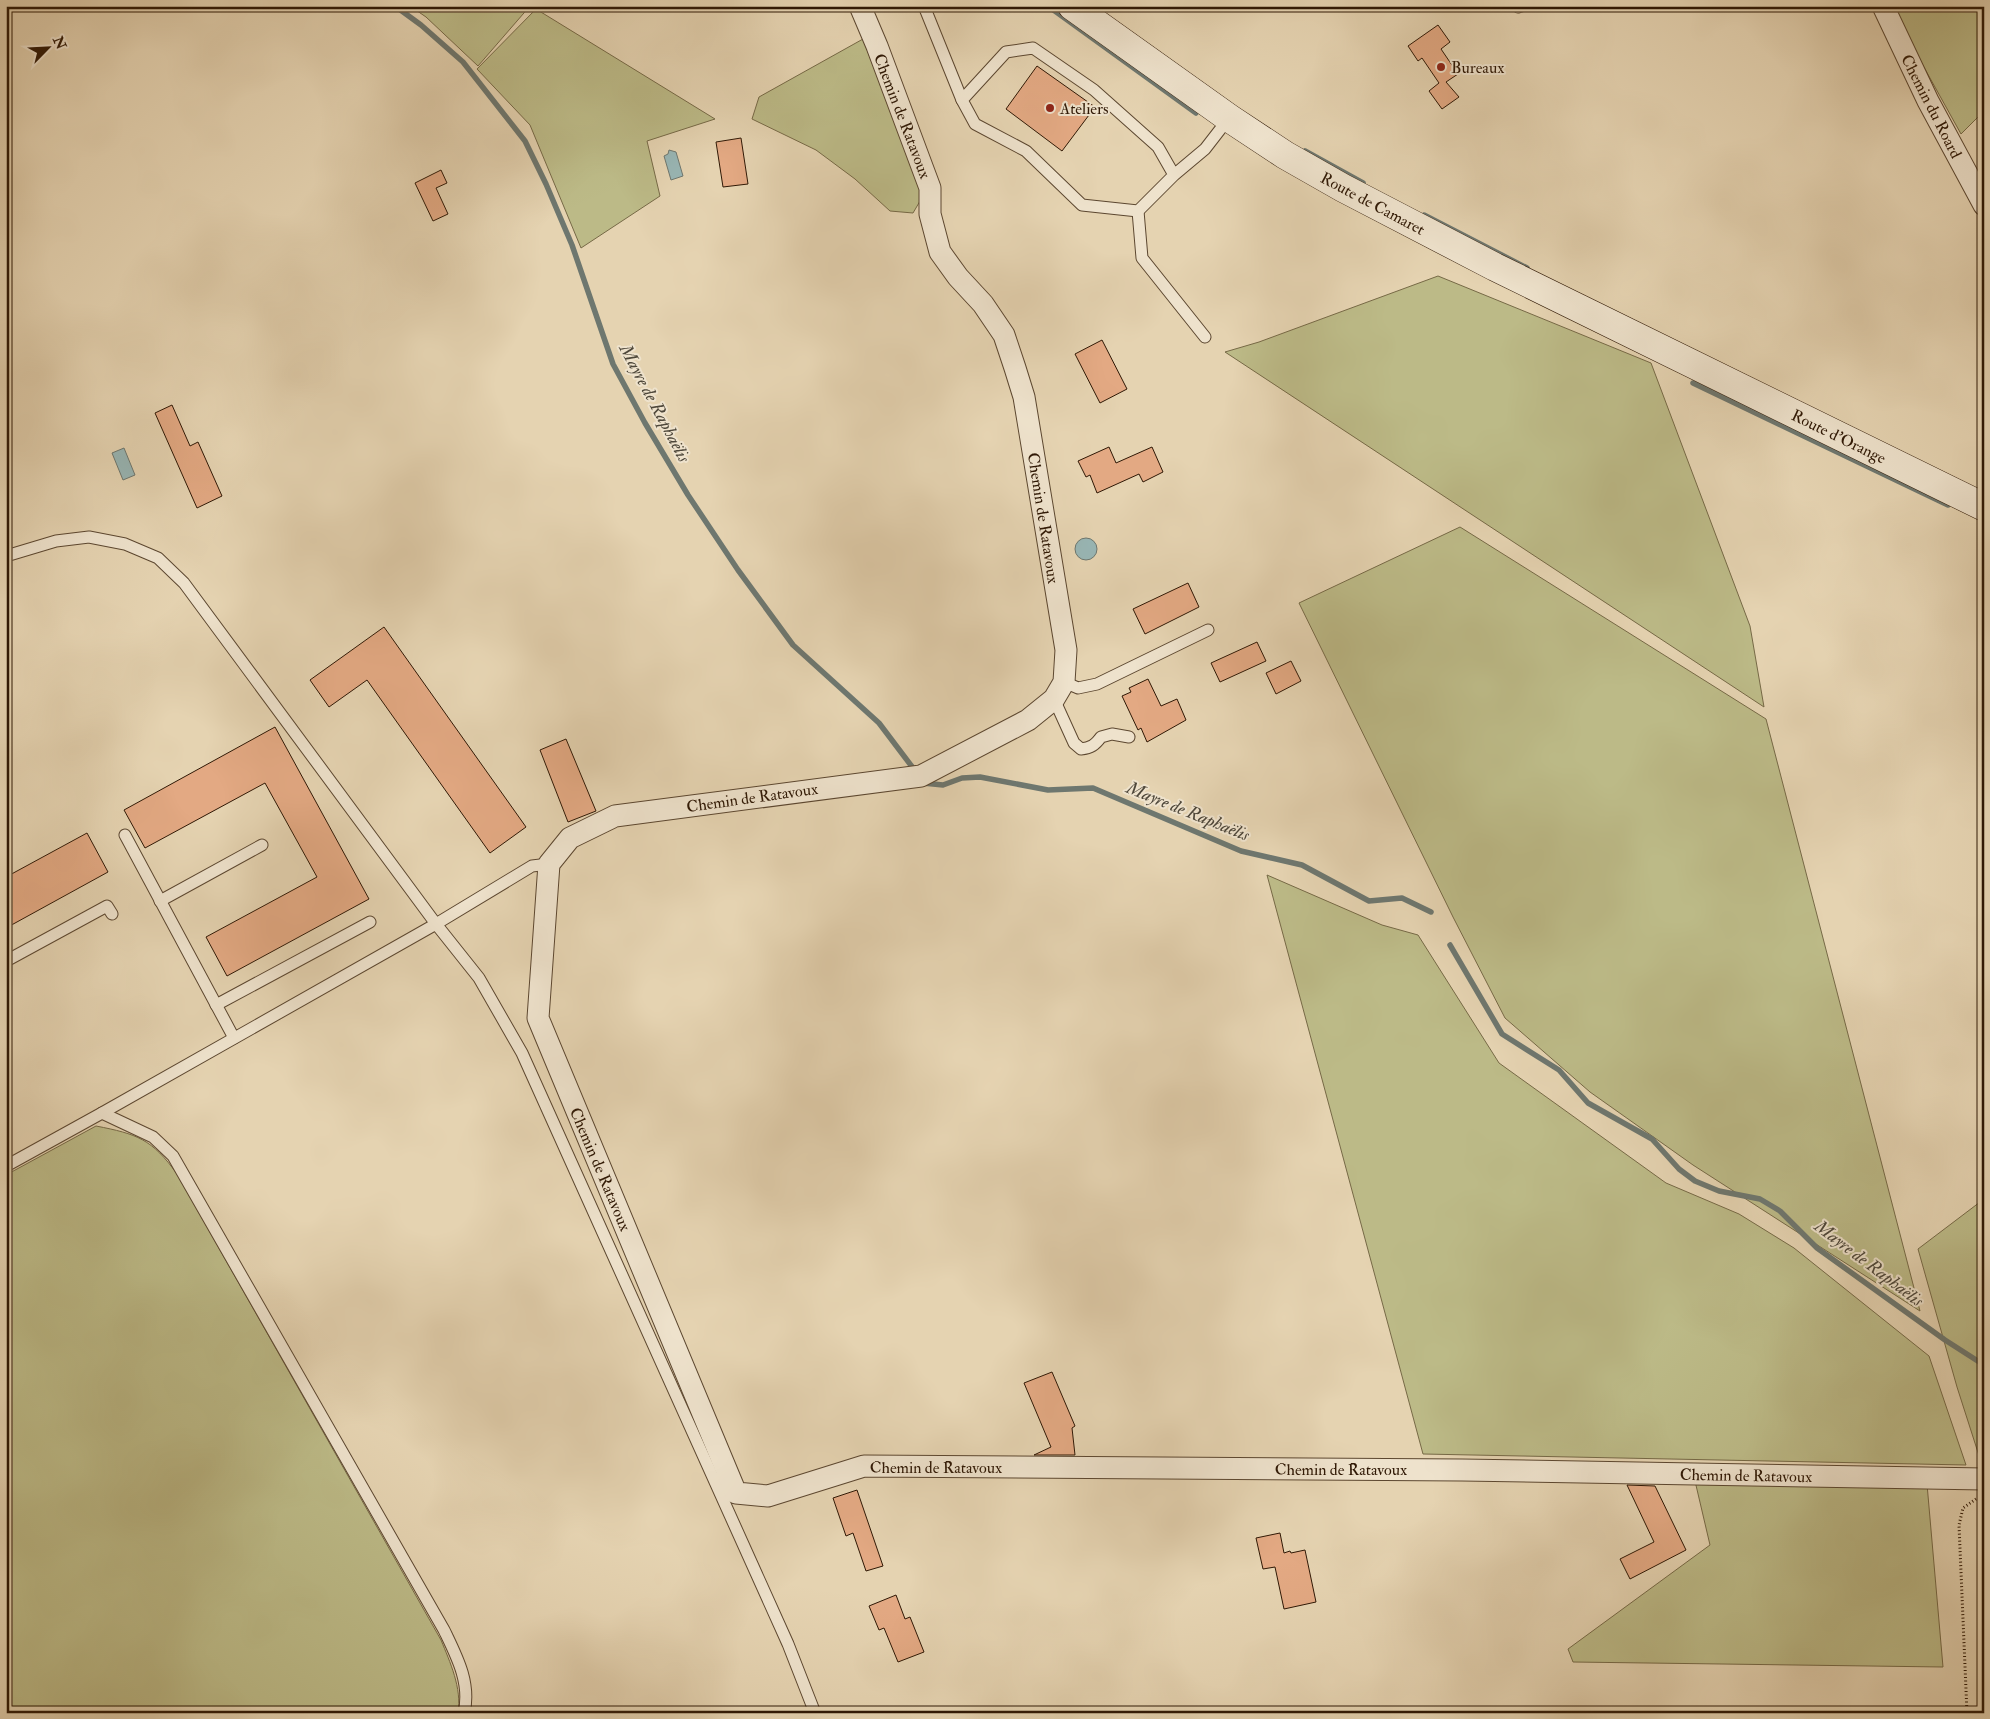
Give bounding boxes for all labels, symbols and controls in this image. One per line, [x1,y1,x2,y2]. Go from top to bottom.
north arrow [22,22,72,72]
text: N [49,33,70,53]
street label: Chemin de Ratavoux [869,51,935,182]
street label: Chemin du Roard [1896,51,1966,162]
place label: Bureaux [1451,58,1504,78]
marker: Bureaux [1435,61,1447,73]
place label: Ateliers [1059,99,1108,119]
marker: Ateliers [1044,102,1056,114]
street label: Route de Camaret [1317,168,1428,240]
water label: Mayre de Raphaëlis [613,339,696,467]
street label: Route d'Orange [1788,405,1889,469]
street label: Chemin de Ratavoux [1023,451,1063,585]
water label: Mayre de Raphaëlis [1122,776,1254,847]
street label: Chemin de Ratavoux [685,779,819,817]
street label: Chemin de Ratavoux [565,1105,635,1234]
water label: Mayre de Raphaëlis [1809,1214,1929,1313]
street label: Chemin de Ratavoux [870,1458,1002,1478]
street label: Chemin de Ratavoux [1275,1460,1407,1480]
street label: Chemin de Ratavoux [1680,1465,1812,1487]

